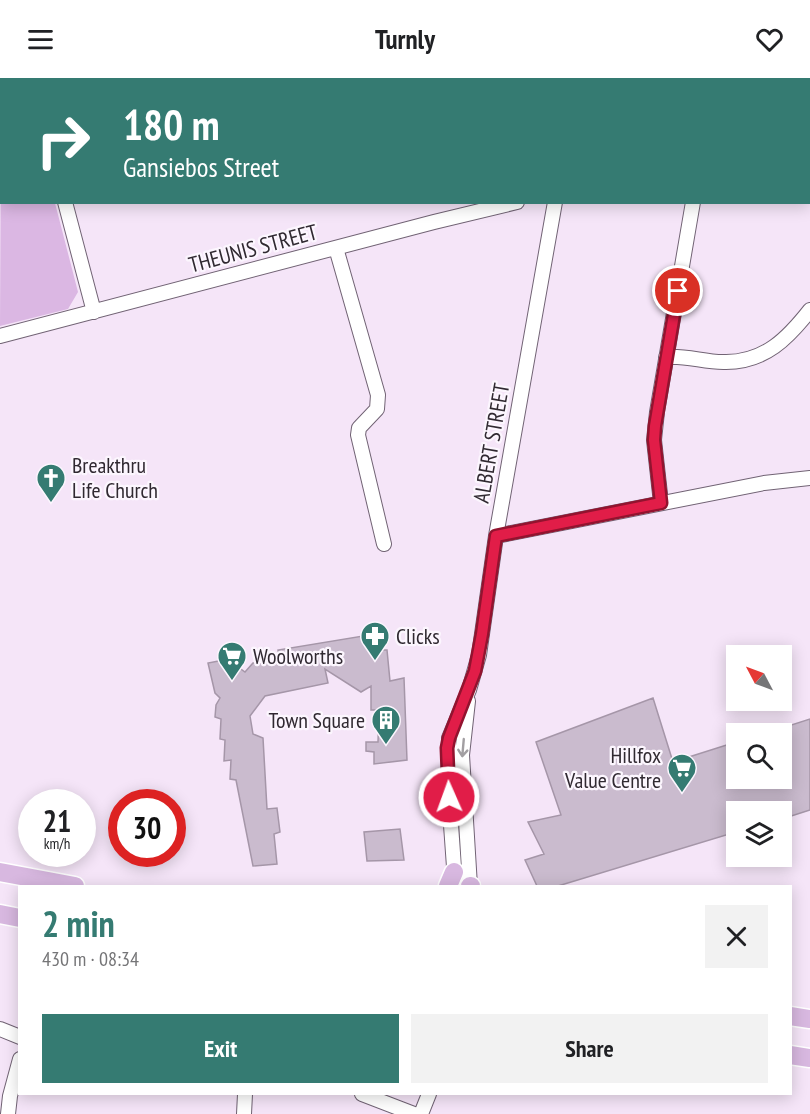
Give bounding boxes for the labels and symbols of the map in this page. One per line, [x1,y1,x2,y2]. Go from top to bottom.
street label: THEUNIS STREET [186,217,321,279]
pin [652,265,703,316]
street label: ALBERT STREET [467,381,515,505]
place label: Breakthru Life Church [72,451,158,504]
church icon: Breakthru Life Church [35,462,67,504]
pharmacy icon: Clicks [359,620,391,662]
place label: Clicks [396,622,440,650]
supermarket icon: Woolworths [216,640,248,682]
place label: Woolworths [253,642,343,670]
north arrow [726,645,792,711]
building icon: Town Square [370,704,402,746]
place label: Town Square [268,706,365,734]
one-way arrow [457,738,468,758]
place label: Hillfox Value Centre [564,741,661,794]
supermarket icon: Hillfox Value Centre [666,752,698,794]
position arrow [417,765,481,829]
speed limit sign: 30 [108,789,186,867]

